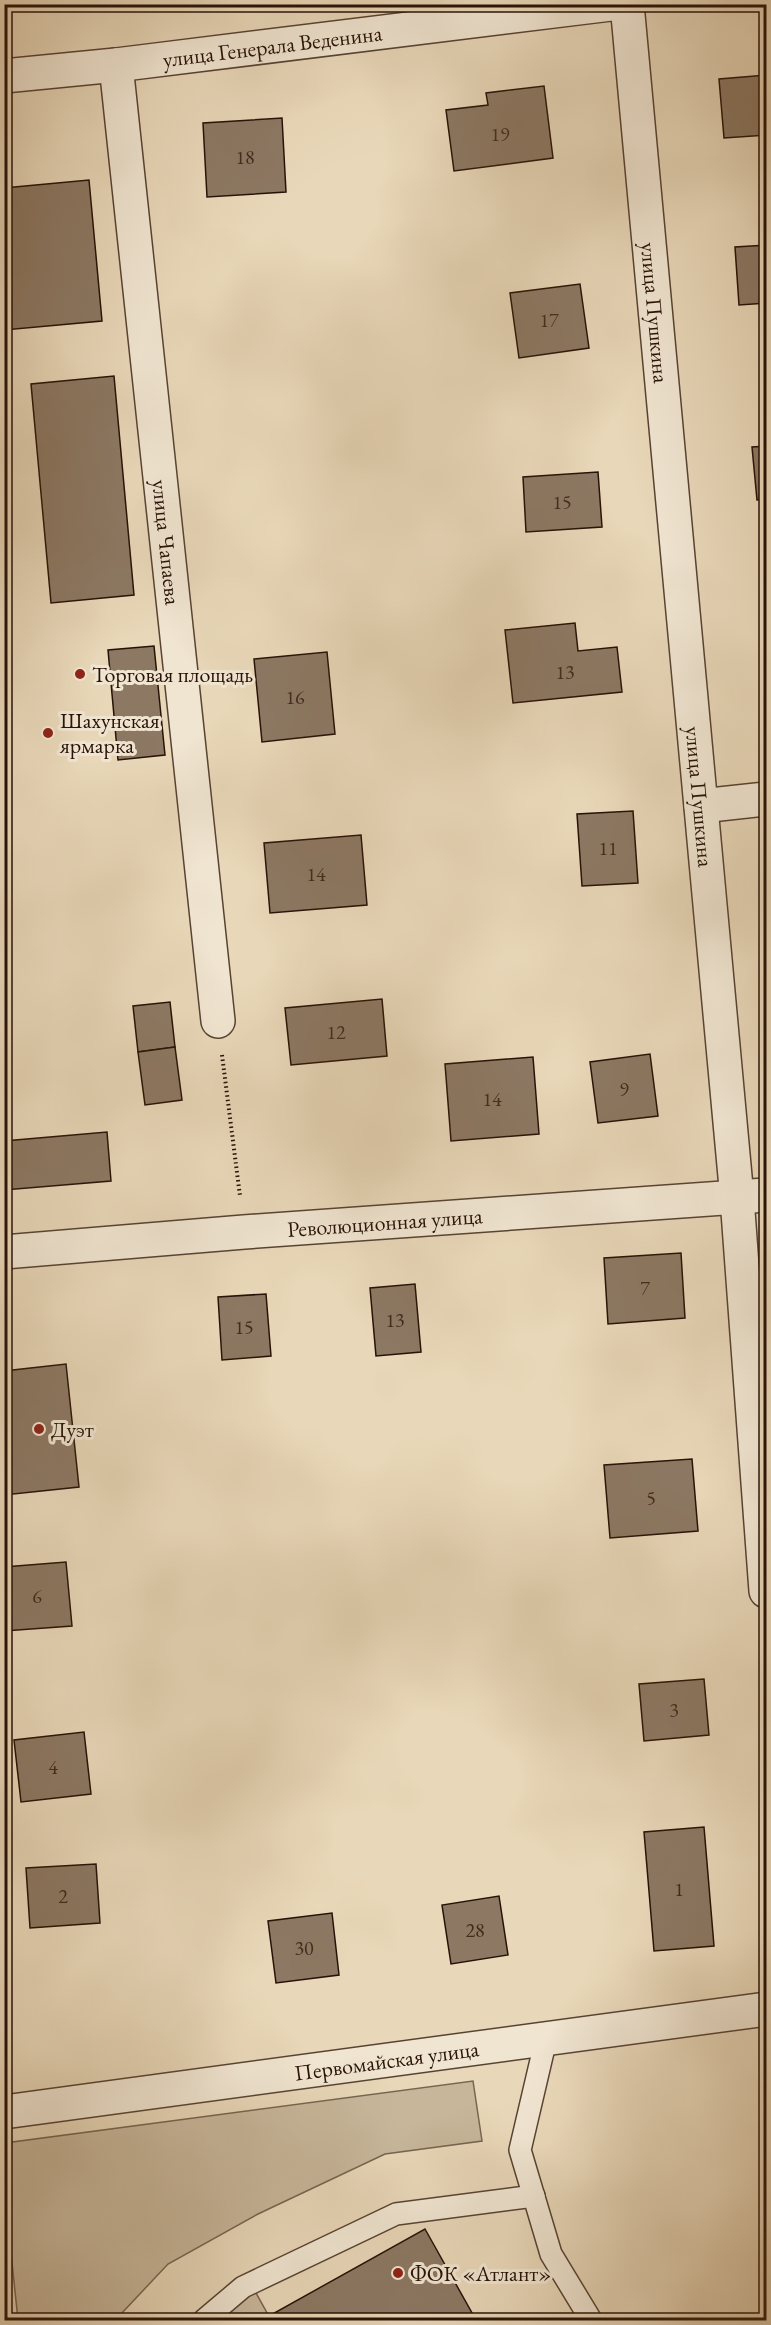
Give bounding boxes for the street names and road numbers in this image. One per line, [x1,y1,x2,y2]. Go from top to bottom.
street label: улица Генерала Веденина [161,18,384,74]
street label: улица Пушкина [635,241,676,385]
street label: улица Чапаева [146,478,188,607]
street label: улица Пушкина [679,725,721,869]
street label: Революционная улица [286,1201,484,1243]
street label: Первомайская улица [293,2033,481,2087]

